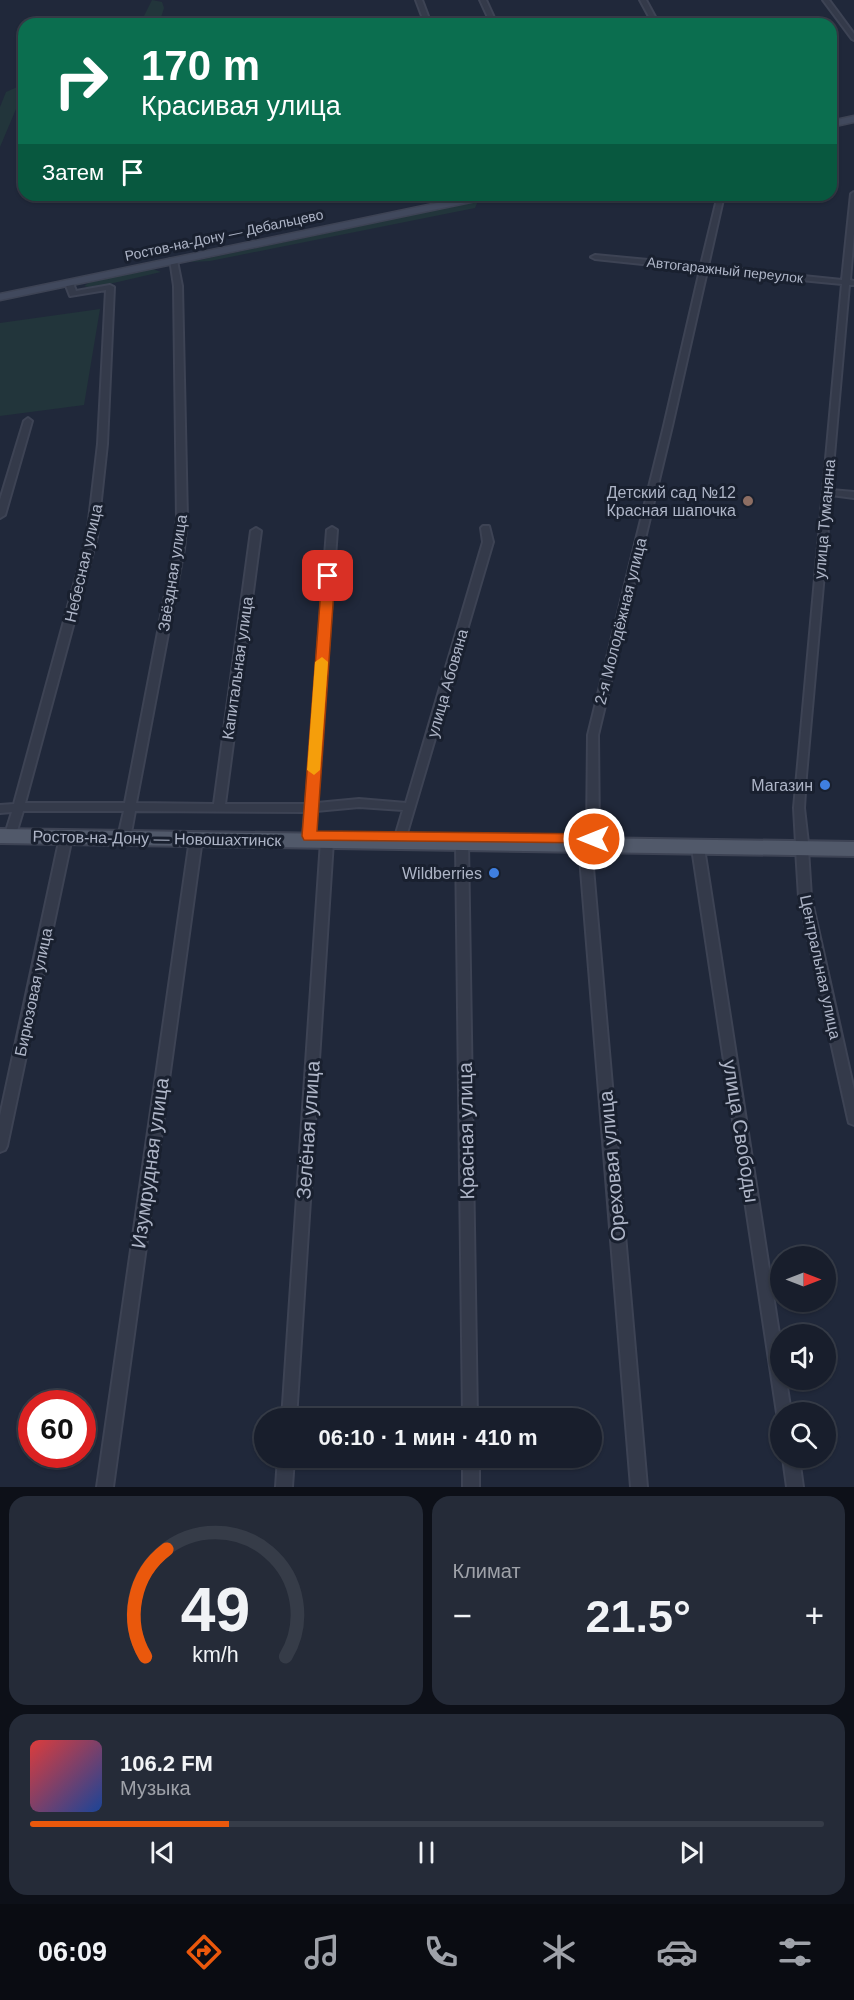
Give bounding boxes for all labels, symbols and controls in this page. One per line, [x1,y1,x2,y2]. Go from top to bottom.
icon: right [42,42,120,120]
text: 170 m [141,42,260,89]
text: Красивая улица [141,91,341,121]
icon: arrive [116,156,149,189]
text: Затем [42,160,104,185]
street label: Ростов-на-Дону — Дебальцево [123,206,325,264]
street label: Автогаражный переулок [646,254,805,286]
street label: улица Туманяна [811,458,838,580]
place label: Детский сад №12 Красная шапочка [607,484,736,519]
marker: Детский сад №12 Красная шапочка [741,494,755,508]
street label: Небесная улица [62,502,105,624]
street label: Звёздная улица [155,513,190,633]
street label: 2-я Молодёжная улица [592,536,649,706]
pin [302,550,353,601]
icon: arrive [311,559,344,592]
street label: Капитальная улица [219,595,256,741]
street label: улица Абовяна [424,627,471,739]
place label: Магазин [751,777,813,794]
marker: Магазин [818,778,832,792]
position arrow [562,807,626,871]
street label: Ростов-на-Дону — Новошахтинск [32,828,283,849]
place label: Wildberries [402,865,482,882]
marker: Wildberries [487,866,501,880]
street label: Центральная улица [797,893,844,1041]
street label: Бирюзовая улица [12,926,55,1058]
street label: улица Свободы [719,1058,763,1204]
street label: Зелёная улица [292,1059,324,1200]
street label: Красная улица [454,1061,478,1200]
street label: Изумрудная улица [127,1075,173,1250]
street label: Ореховая улица [594,1089,630,1242]
north arrow [770,1246,836,1312]
map controls [770,1246,836,1468]
button: sound [770,1324,836,1390]
speed limit sign: 60 [18,1390,96,1468]
button: search [770,1402,836,1468]
text: 06:10 · 1 мин · 410 m [318,1425,538,1450]
text: Климат [453,1560,521,1582]
text: 49 [181,1575,250,1644]
text: 21.5° [585,1591,691,1642]
text: − [453,1597,472,1634]
text: + [805,1597,824,1634]
text: km/h [193,1644,239,1668]
text: 106.2 FM [120,1751,213,1776]
text: Музыка [120,1777,191,1799]
icon: previous [146,1836,179,1869]
icon: pause [410,1836,443,1869]
icon: next [675,1836,708,1869]
icon: directions [183,1931,225,1973]
icon: music [301,1931,343,1973]
icon: phone [420,1931,462,1973]
icon: climate [538,1931,580,1973]
icon: car [656,1931,698,1973]
icon: filters [774,1931,816,1973]
text: 06:09 [38,1937,107,1967]

